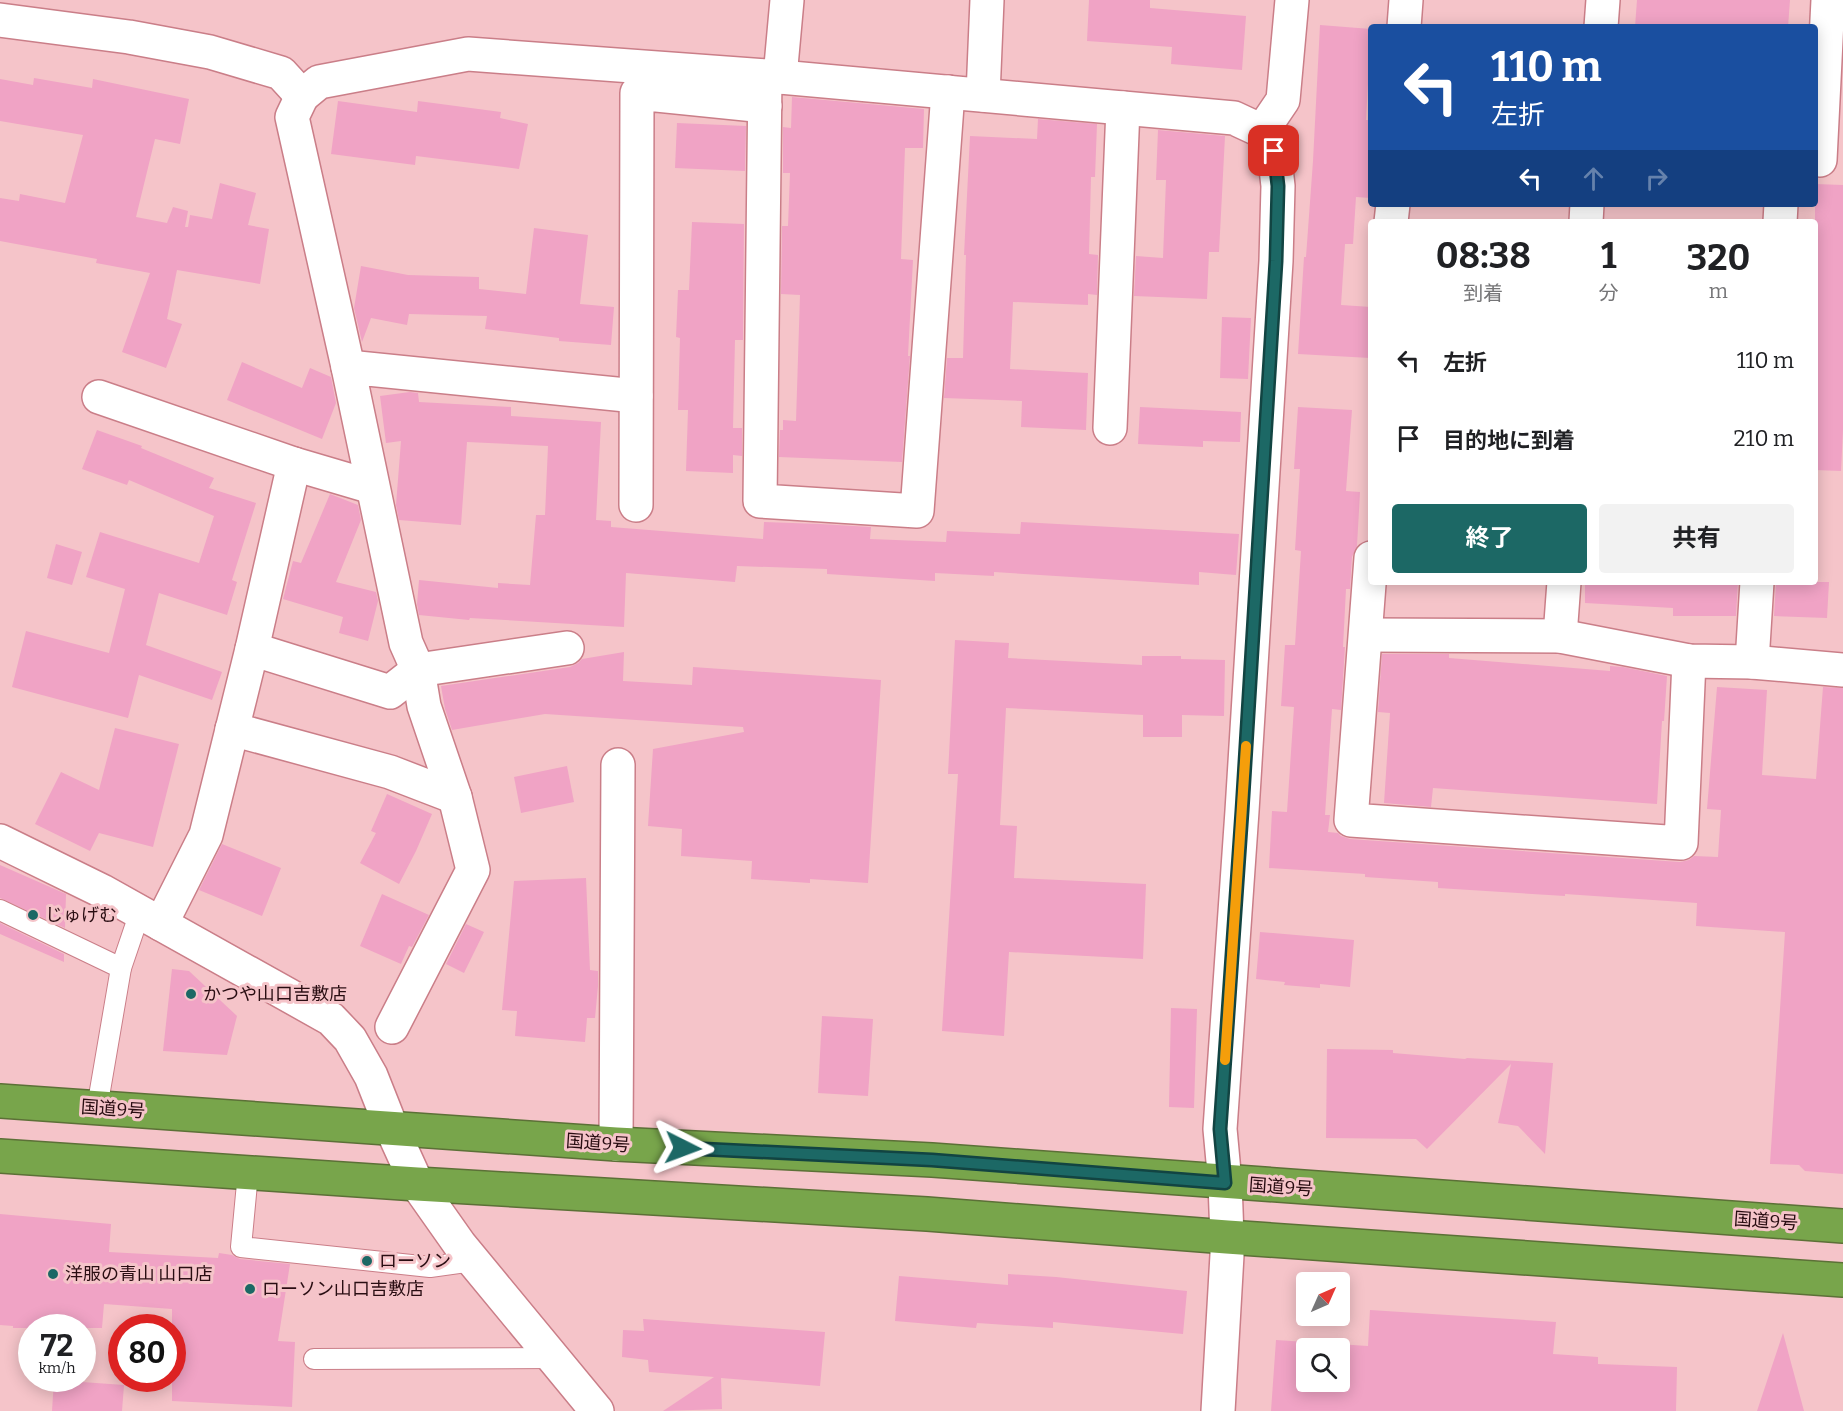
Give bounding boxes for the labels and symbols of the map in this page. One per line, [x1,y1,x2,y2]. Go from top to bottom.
pin [1248,125,1299,176]
place label: じゅげむ [45,904,117,926]
marker: じゅげむ [26,908,40,922]
place label: かつや山口吉敷店 [203,983,347,1005]
marker: かつや山口吉敷店 [184,987,198,1001]
street label: 国道9号 [80,1096,146,1122]
position arrow [651,1116,715,1180]
street label: 国道9号 [565,1130,631,1156]
street label: 国道9号 [1248,1174,1314,1200]
street label: 国道9号 [1733,1208,1799,1234]
place label: ローソン [379,1250,451,1272]
marker: ローソン [360,1254,374,1268]
place label: 洋服の青山 山口店 [65,1263,213,1285]
marker: 洋服の青山 山口店 [46,1267,60,1281]
north arrow [1296,1272,1350,1326]
place label: ローソン山口吉敷店 [262,1278,424,1300]
marker: ローソン山口吉敷店 [243,1282,257,1296]
speed limit sign: 80 [108,1314,186,1392]

